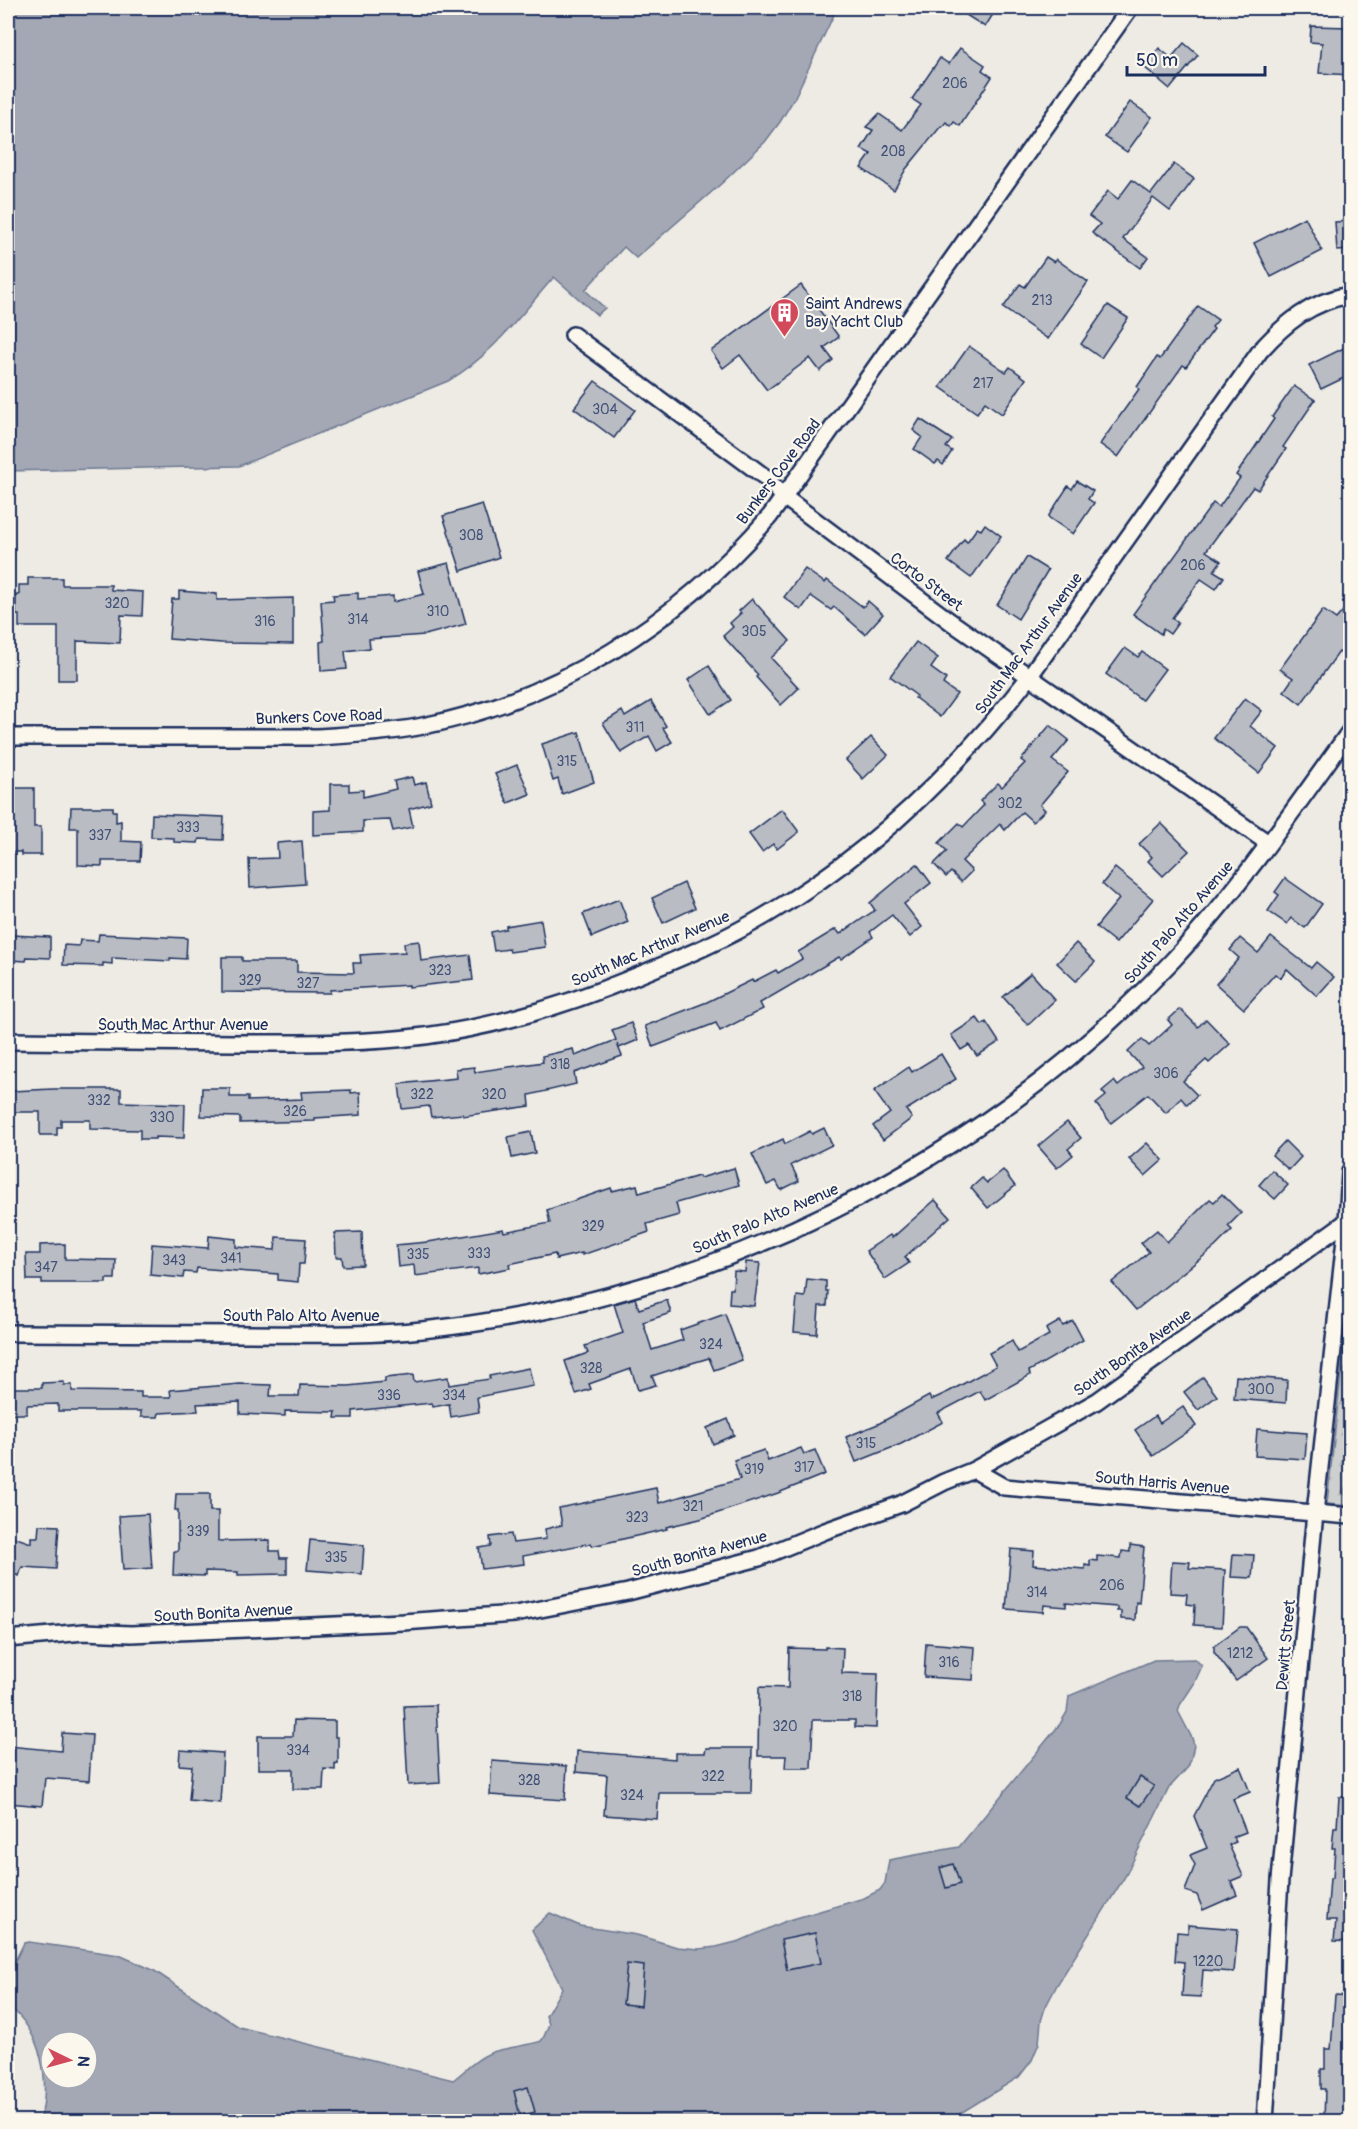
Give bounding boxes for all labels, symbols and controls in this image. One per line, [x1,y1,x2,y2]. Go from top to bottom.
scale bar [1127,39,1265,77]
text: 50 m [1136,49,1178,72]
house number: 206 [942,75,968,92]
house number: 208 [881,143,905,160]
house number: 213 [1031,292,1053,309]
place label: Saint Andrews Bay Yacht Club [805,294,903,332]
building icon: Saint Andrews Bay Yacht Club [768,296,800,338]
house number: 217 [973,375,994,392]
house number: 304 [592,401,618,418]
street label: Bunkers Cove Road [733,415,825,528]
house number: 308 [459,527,483,544]
street label: Corto Street [886,548,967,616]
house number: 206 [1180,557,1206,574]
street label: South Mac Arthur Avenue [971,569,1087,718]
house number: 320 [104,595,130,612]
house number: 310 [427,603,449,620]
house number: 314 [347,611,369,628]
house number: 316 [254,613,276,630]
house number: 305 [742,623,766,640]
street label: Bunkers Cove Road [255,705,383,729]
house number: 311 [626,719,644,736]
house number: 315 [557,753,577,770]
house number: 302 [997,795,1023,812]
house number: 333 [176,819,200,836]
house number: 337 [88,827,112,844]
street label: South Palo Alto Avenue [1120,857,1238,988]
street label: South Mac Arthur Avenue [568,906,733,991]
house number: 323 [428,962,452,979]
house number: 329 [239,972,261,989]
house number: 327 [296,975,320,992]
street label: South Mac Arthur Avenue [98,1015,268,1035]
house number: 318 [550,1056,570,1073]
house number: 306 [1153,1065,1179,1082]
house number: 322 [410,1086,434,1103]
house number: 320 [481,1086,507,1103]
house number: 332 [87,1092,111,1109]
house number: 326 [283,1103,307,1120]
house number: 330 [149,1109,175,1126]
street label: South Palo Alto Avenue [689,1179,842,1259]
house number: 329 [582,1218,604,1235]
house number: 333 [467,1245,491,1262]
house number: 335 [406,1246,430,1263]
house number: 341 [220,1250,242,1267]
house number: 343 [162,1252,186,1269]
house number: 347 [34,1259,58,1276]
street label: South Bonita Avenue [1070,1305,1195,1401]
street label: South Palo Alto Avenue [223,1306,379,1326]
house number: 324 [699,1336,723,1353]
house number: 328 [580,1360,602,1377]
house number: 300 [1248,1381,1274,1398]
house number: 336 [377,1387,401,1404]
house number: 334 [442,1387,466,1404]
house number: 315 [856,1435,876,1452]
house number: 317 [794,1459,815,1476]
house number: 319 [744,1461,764,1478]
street label: South Harris Avenue [1094,1467,1230,1499]
house number: 321 [682,1498,704,1515]
house number: 323 [625,1509,649,1526]
house number: 339 [187,1523,209,1540]
street label: South Bonita Avenue [629,1526,769,1582]
house number: 335 [324,1549,348,1566]
house number: 206 [1099,1577,1125,1594]
house number: 314 [1026,1584,1048,1601]
street label: Dewitt Street [1272,1598,1300,1691]
street label: South Bonita Avenue [153,1599,293,1627]
house number: 1212 [1227,1645,1253,1662]
house number: 316 [938,1654,960,1671]
house number: 318 [842,1688,862,1705]
house number: 320 [772,1718,798,1735]
house number: 334 [286,1742,310,1759]
house number: 322 [701,1768,725,1785]
house number: 328 [518,1772,540,1789]
house number: 324 [620,1787,644,1804]
house number: 1220 [1193,1953,1223,1970]
north arrow [39,2030,99,2090]
text: N [72,2055,93,2068]

